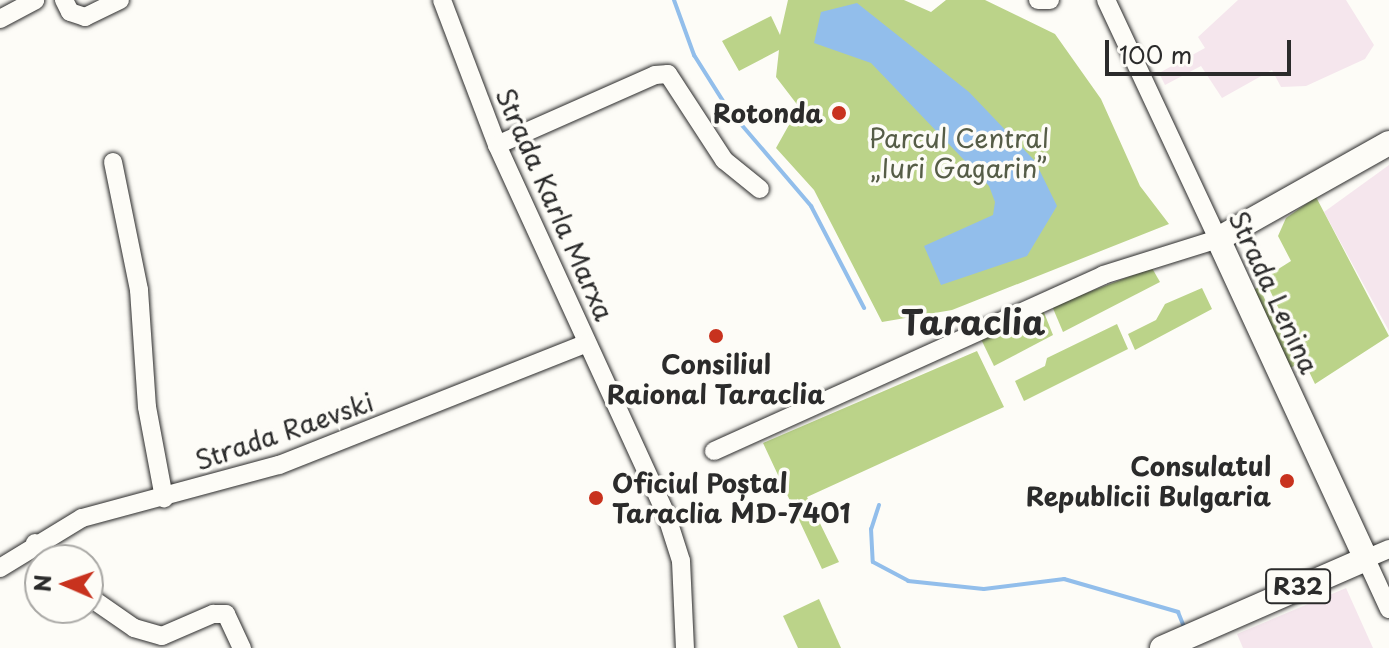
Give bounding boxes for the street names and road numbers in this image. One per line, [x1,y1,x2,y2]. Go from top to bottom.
street label: Strada Karla Marxa [489,82,621,326]
street label: Strada Lenina [1222,205,1326,379]
street label: Strada Raevski [189,385,379,477]
road number: R32 [1264,566,1332,606]

